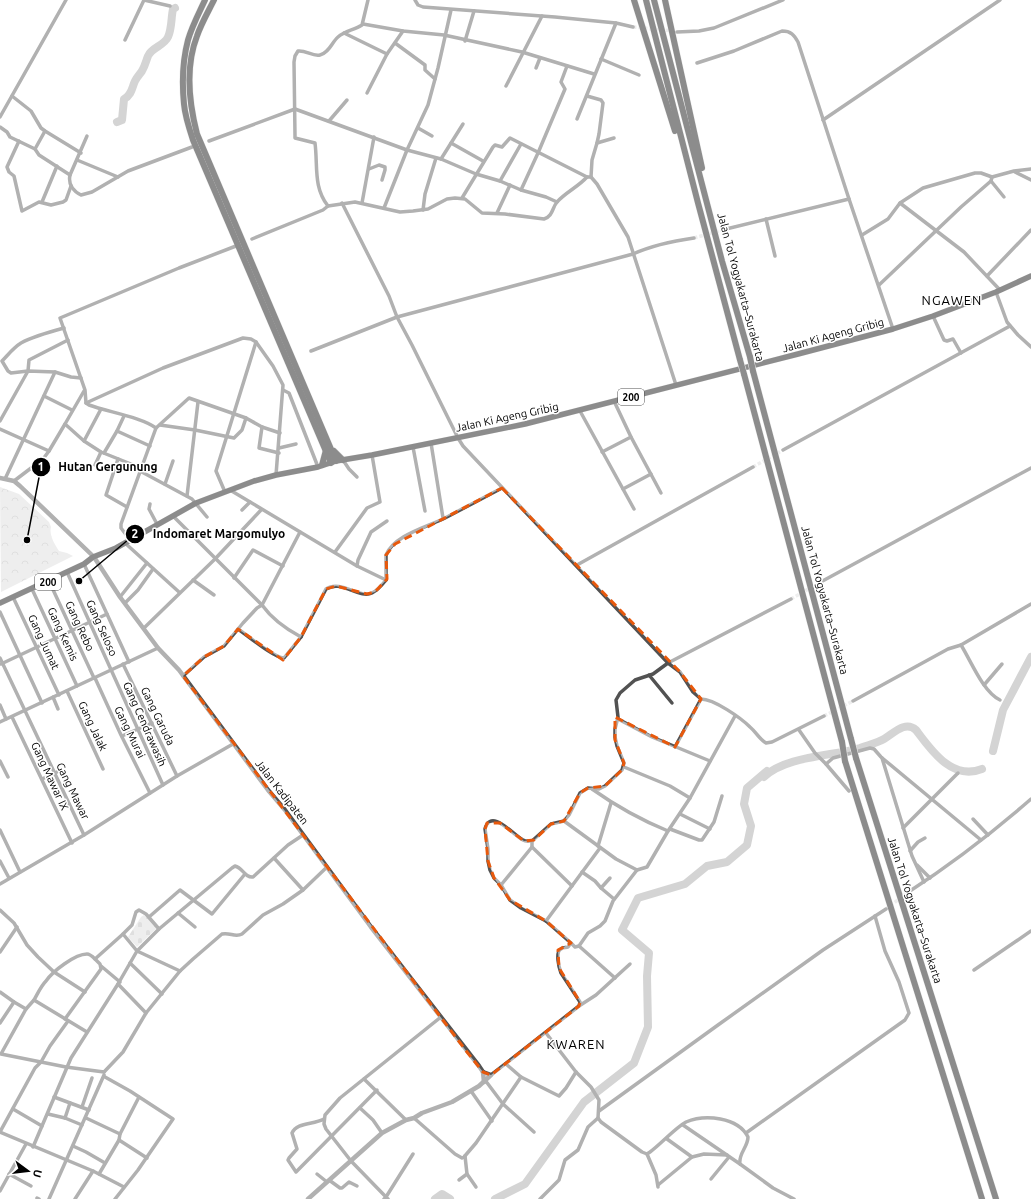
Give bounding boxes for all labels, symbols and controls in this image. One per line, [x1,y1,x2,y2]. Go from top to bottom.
street label: Jalan Tol Yogyakarta–Surakarta [715,211,767,363]
district label: NGAWEN [922,293,982,307]
street label: Jalan Ki Ageng Gribig [781,316,885,354]
road number: 200 [618,389,644,405]
street label: Jalan Ki Ageng Gribig [455,400,559,434]
callout: Hutan Gergunung [31,455,166,479]
text: 1 [38,460,44,473]
text: Hutan Gergunung [58,460,158,473]
callout: Indomaret Margomulyo [125,522,293,546]
street label: Jalan Tol Yogyakarta–Surakarta [799,524,851,676]
text: 2 [132,527,139,540]
text: Indomaret Margomulyo [153,527,285,540]
road number: 200 [35,574,61,590]
street label: Gang Seloso [84,598,120,658]
street label: Gang Rebo [63,599,97,653]
street label: Gang Kemis [45,605,81,663]
street label: Gang Jumat [26,613,62,672]
street label: Gang Cendrawasih [121,680,169,768]
street label: Gang Garuda [139,685,177,747]
street label: Gang Jalak [76,699,110,753]
street label: Gang Murai [112,704,148,760]
street label: Gang Mawar IX [28,740,72,812]
street label: Jalan Kadipaten [253,757,311,827]
street label: Gang Mawar [54,760,92,822]
street label: Jalan Tol Yogyakarta–Surakarta [886,835,944,985]
district label: KWAREN [546,1037,606,1051]
north arrow [8,1151,48,1191]
text: U [31,1168,44,1179]

